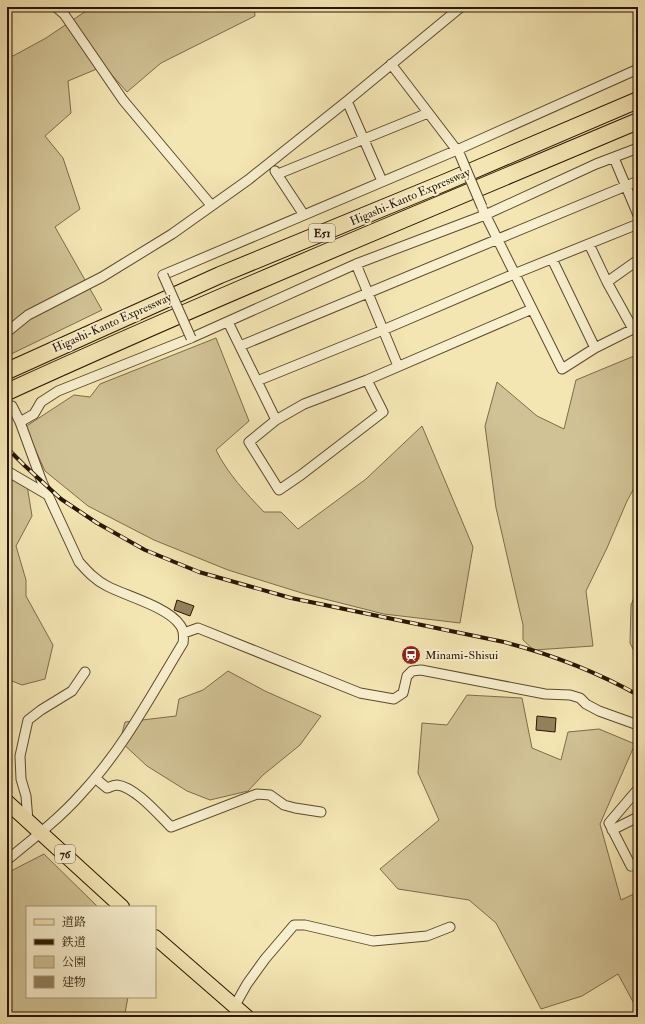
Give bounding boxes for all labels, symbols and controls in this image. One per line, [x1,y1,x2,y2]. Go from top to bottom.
street label: Higashi-Kanto Expressway [348,165,473,229]
road number: E51 [309,224,335,242]
street label: Higashi-Kanto Expressway [50,290,175,356]
station icon: Minami-Shisui [400,644,422,666]
place label: Minami-Shisui [425,648,498,663]
road number: 76 [55,845,75,863]
legend [26,906,156,998]
text: 道路 [62,915,86,930]
text: 鉄道 [61,935,86,950]
text: 公園 [62,955,86,970]
text: 建物 [62,975,86,990]

